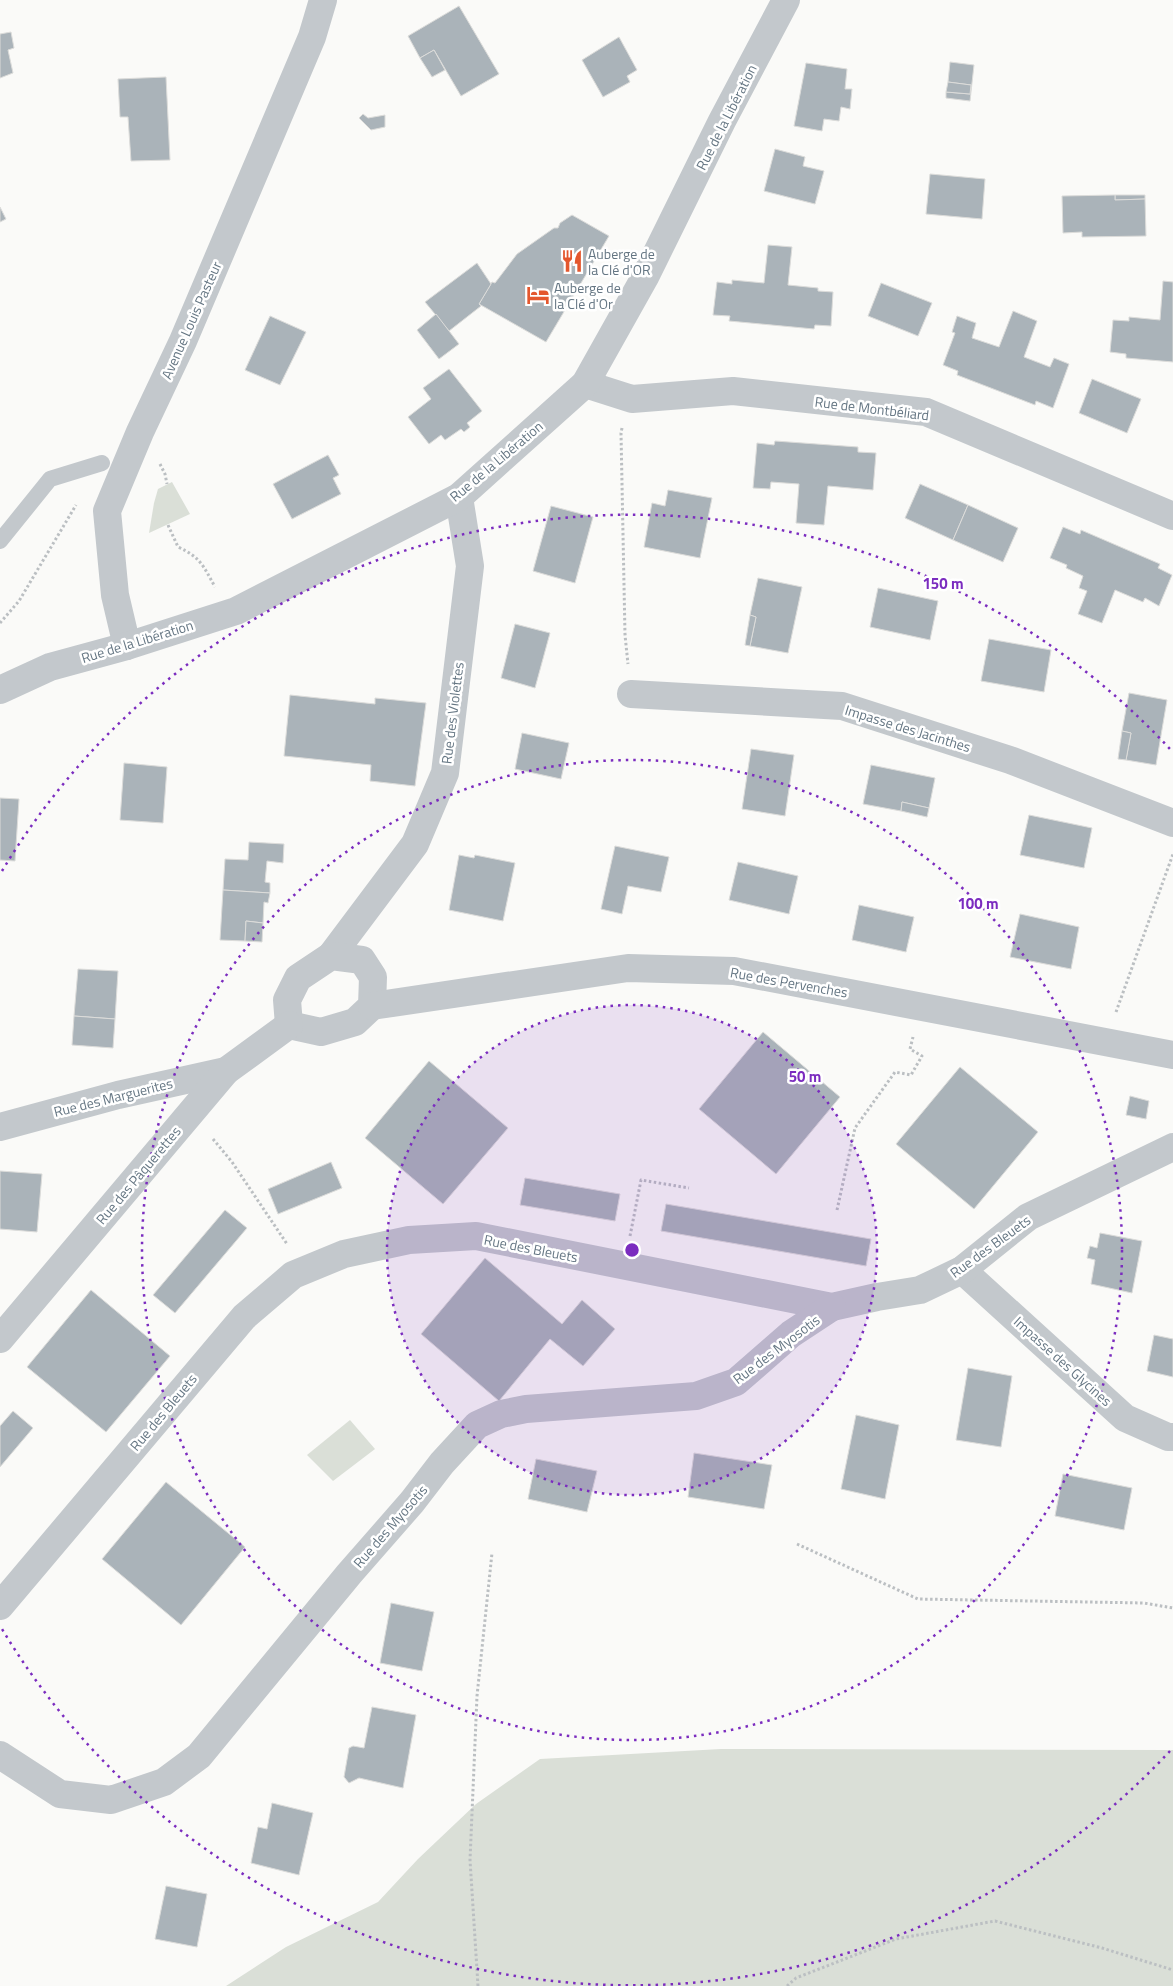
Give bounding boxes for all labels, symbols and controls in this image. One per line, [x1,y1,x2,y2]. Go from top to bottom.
street label: Rue de la Libération [690,61,762,173]
place label: Auberge de la Clé d'OR [588,243,655,280]
restaurant icon: Auberge de la Clé d'OR [559,248,585,274]
street label: Avenue Louis Pasteur [156,258,226,382]
place label: Auberge de la Clé d'Or [554,277,621,314]
hotel icon: Auberge de la Clé d'Or [525,282,551,308]
street label: Rue de Montbéliard [814,391,930,425]
street label: Rue de la Libération [445,416,547,506]
text: 150 m [922,572,964,595]
street label: Rue de la Libération [78,614,196,668]
street label: Rue des Violettes [435,661,469,765]
street label: Impasse des Jacinthes [843,699,973,757]
text: 100 m [957,892,999,915]
street label: Rue des Pervenches [729,961,849,1003]
text: 50 m [789,1065,821,1088]
street label: Rue des Marguerites [51,1072,175,1122]
street label: Rue des Pâquerettes [91,1121,185,1229]
street label: Rue des Bleuets [945,1210,1035,1282]
street label: Rue des Bleuets [482,1229,580,1267]
centre of rings [623,1241,641,1259]
street label: Rue des Myosotis [728,1309,824,1389]
street label: Impasse des Glycines [1009,1311,1117,1411]
street label: Rue des Bleuets [124,1369,202,1455]
street label: Rue des Myosotis [348,1480,432,1572]

